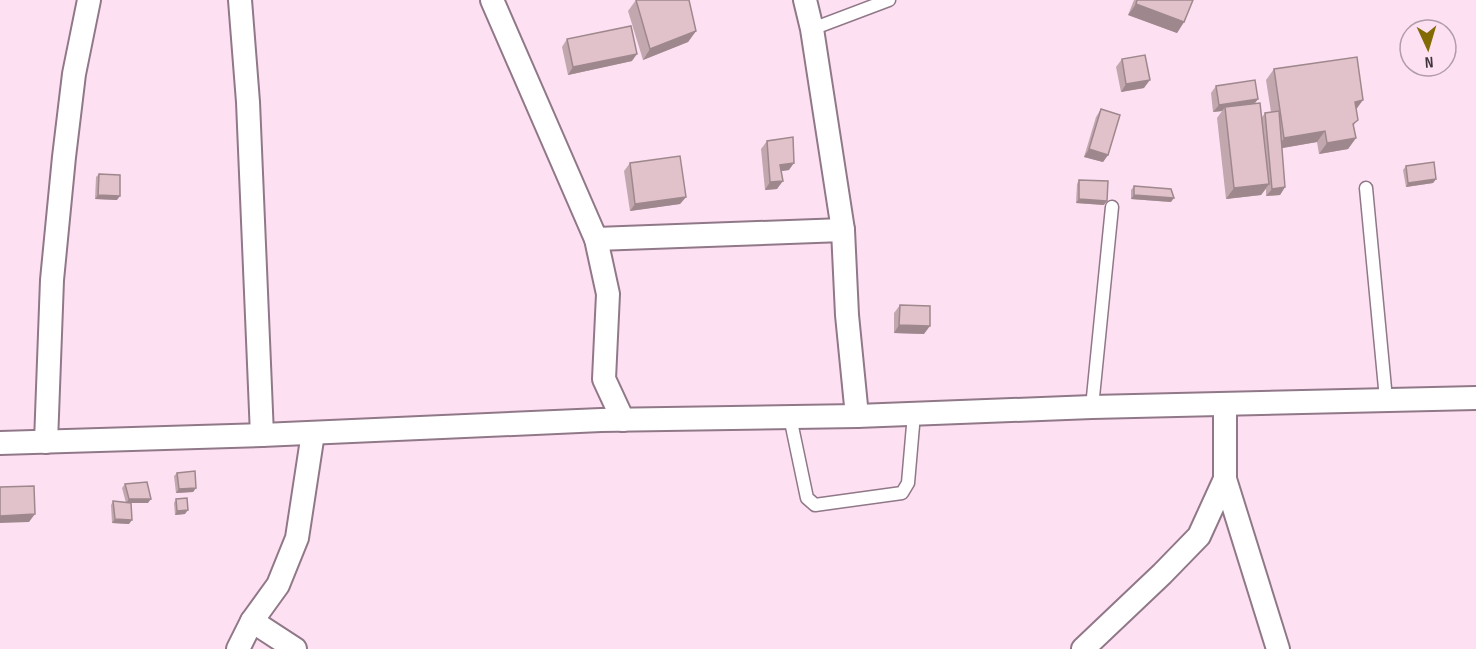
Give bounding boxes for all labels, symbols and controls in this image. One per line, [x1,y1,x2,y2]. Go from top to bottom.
north arrow [1398,18,1458,78]
text: N [1424,52,1434,71]

